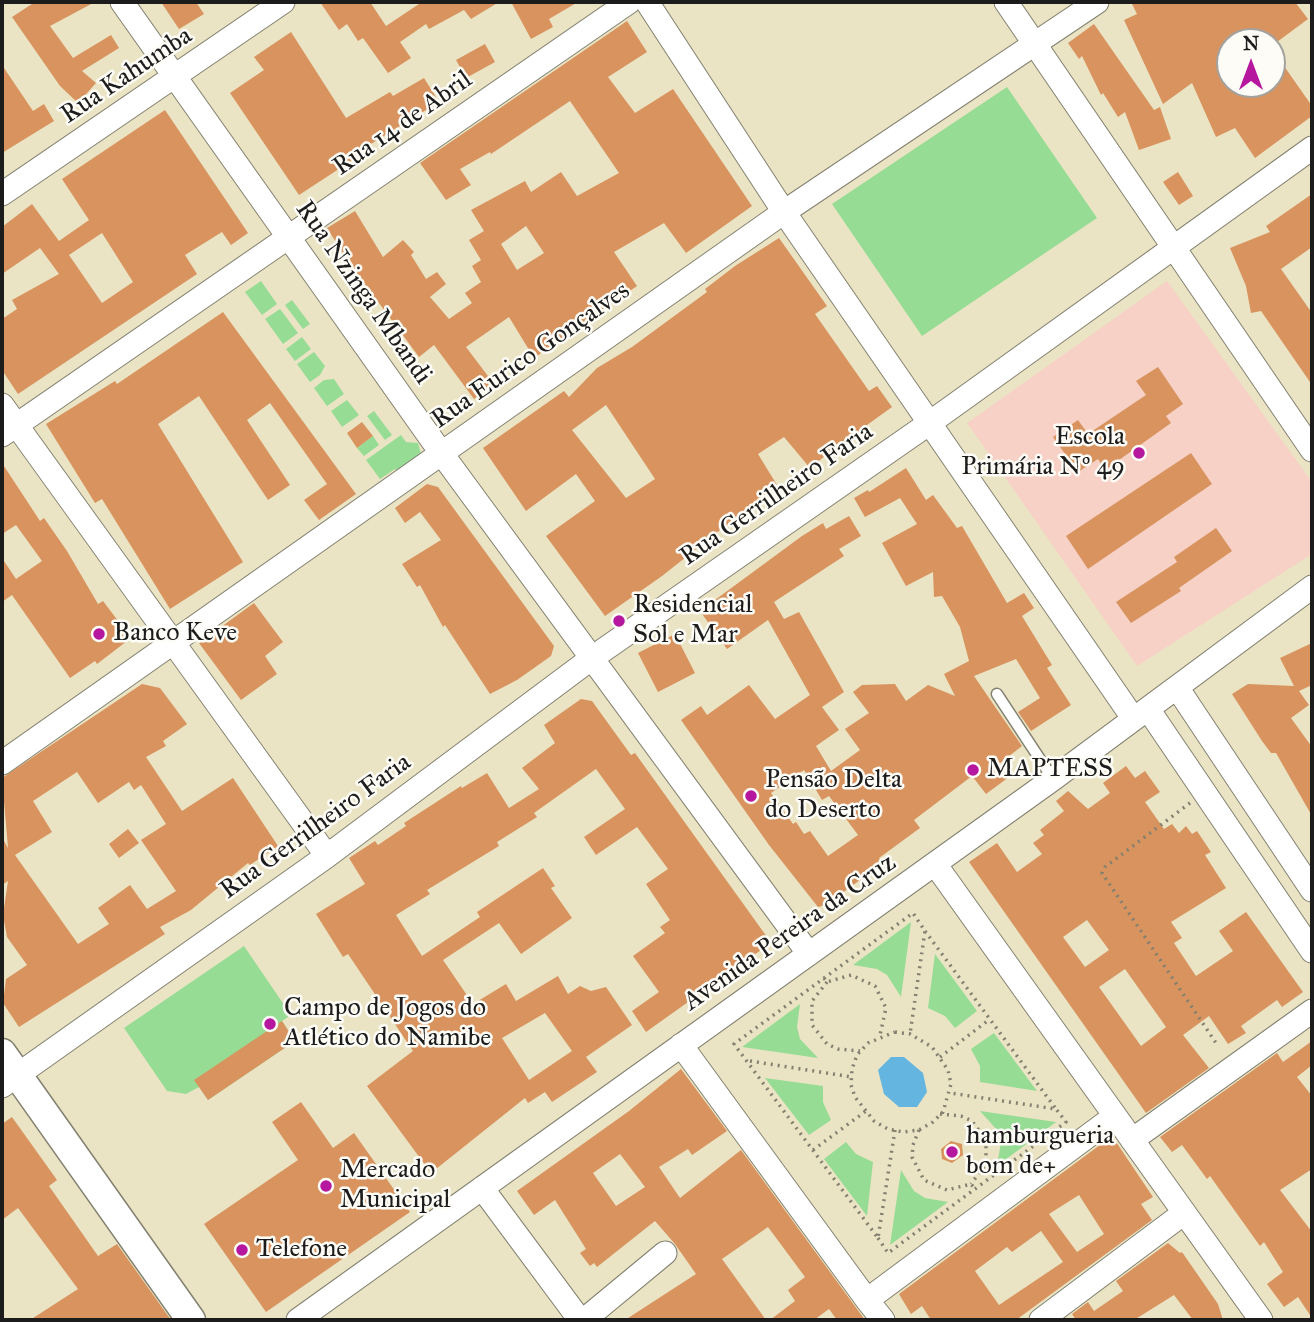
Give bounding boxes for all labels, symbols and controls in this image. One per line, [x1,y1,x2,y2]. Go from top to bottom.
street label: Rua Kahumba [56,21,198,131]
north arrow [1216,28,1286,98]
text: N [1243,32,1259,55]
street label: Rua 14 de Abril [328,65,478,183]
street label: Rua Nzinga Mbandi [288,195,438,391]
street label: Rua Eurico Gonçalves [426,276,636,436]
street label: Rua Gerrilheiro Faria [675,417,879,573]
place label: Escola Primária Nº 49 [961,422,1125,484]
marker: Escola Primária Nº 49 [1131,445,1147,461]
place label: Residencial Sol e Mar [633,590,753,652]
marker: Residencial Sol e Mar [611,613,627,629]
place label: Banco Keve [113,618,237,650]
marker: Banco Keve [91,626,107,642]
street label: Rua Gerrilheiro Faria [215,747,417,907]
place label: MAPTESS [987,754,1113,786]
marker: MAPTESS [965,762,981,778]
place label: Pensão Delta do Deserto [765,765,902,826]
marker: Pensão Delta do Deserto [743,788,759,804]
street label: Avenida Pereira da Cruz [678,848,902,1018]
place label: Campo de Jogos do Atlético do Namibe [284,993,491,1054]
marker: Campo de Jogos do Atlético do Namibe [262,1016,278,1032]
place label: hamburgueria bom de+ [966,1121,1114,1182]
marker: hamburgueria bom de+ [944,1144,960,1160]
place label: Mercado Municipal [340,1155,451,1216]
marker: Mercado Municipal [318,1178,334,1194]
place label: Telefone [256,1234,347,1266]
marker: Telefone [234,1242,250,1258]

